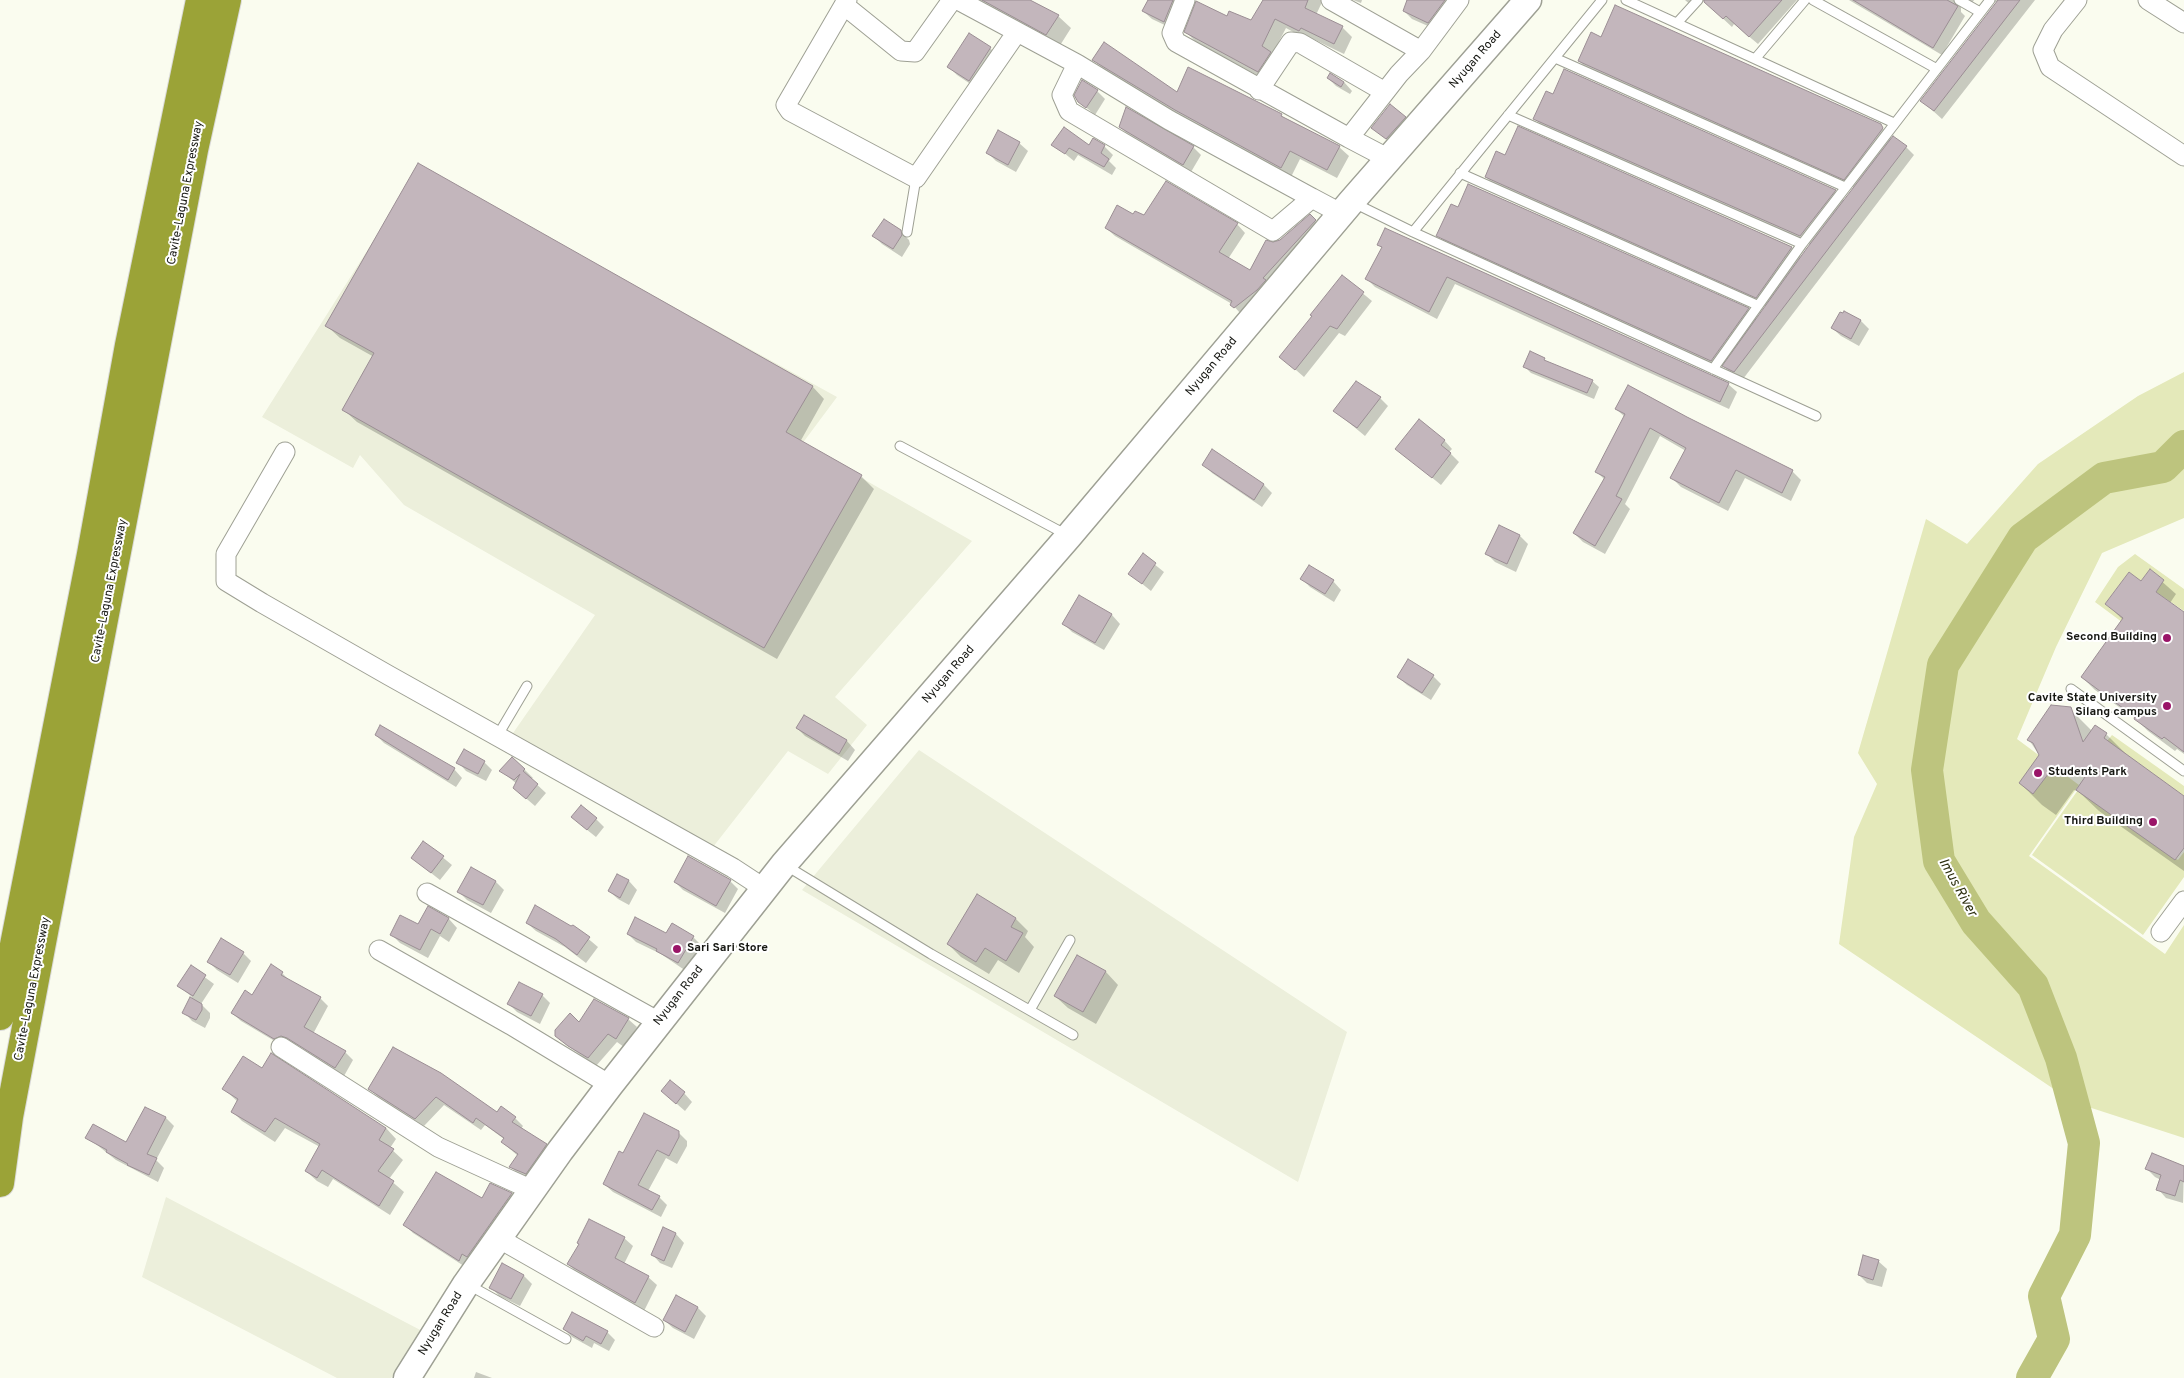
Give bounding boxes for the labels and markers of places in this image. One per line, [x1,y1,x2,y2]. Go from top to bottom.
place label: Second Building [2066,631,2157,645]
marker: Second Building [2161,632,2173,644]
place label: Cavite State University Silang campus [2028,692,2157,720]
marker: Cavite State University Silang campus [2161,700,2173,712]
place label: Students Park [2048,766,2127,780]
marker: Students Park [2032,767,2044,779]
place label: Third Building [2064,815,2143,829]
marker: Third Building [2147,816,2159,828]
place label: Sari Sari Store [687,942,768,956]
marker: Sari Sari Store [671,943,683,955]

